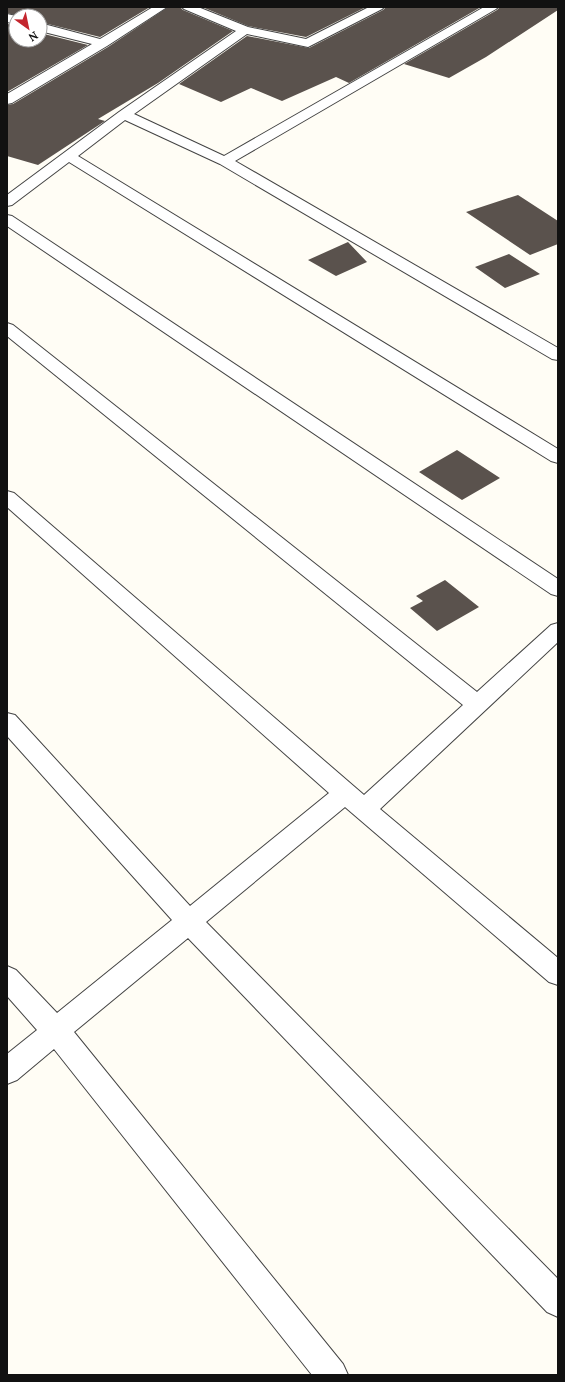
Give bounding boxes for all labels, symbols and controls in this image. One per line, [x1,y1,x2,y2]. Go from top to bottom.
north arrow [8,8,48,48]
text: N [26,28,41,45]

